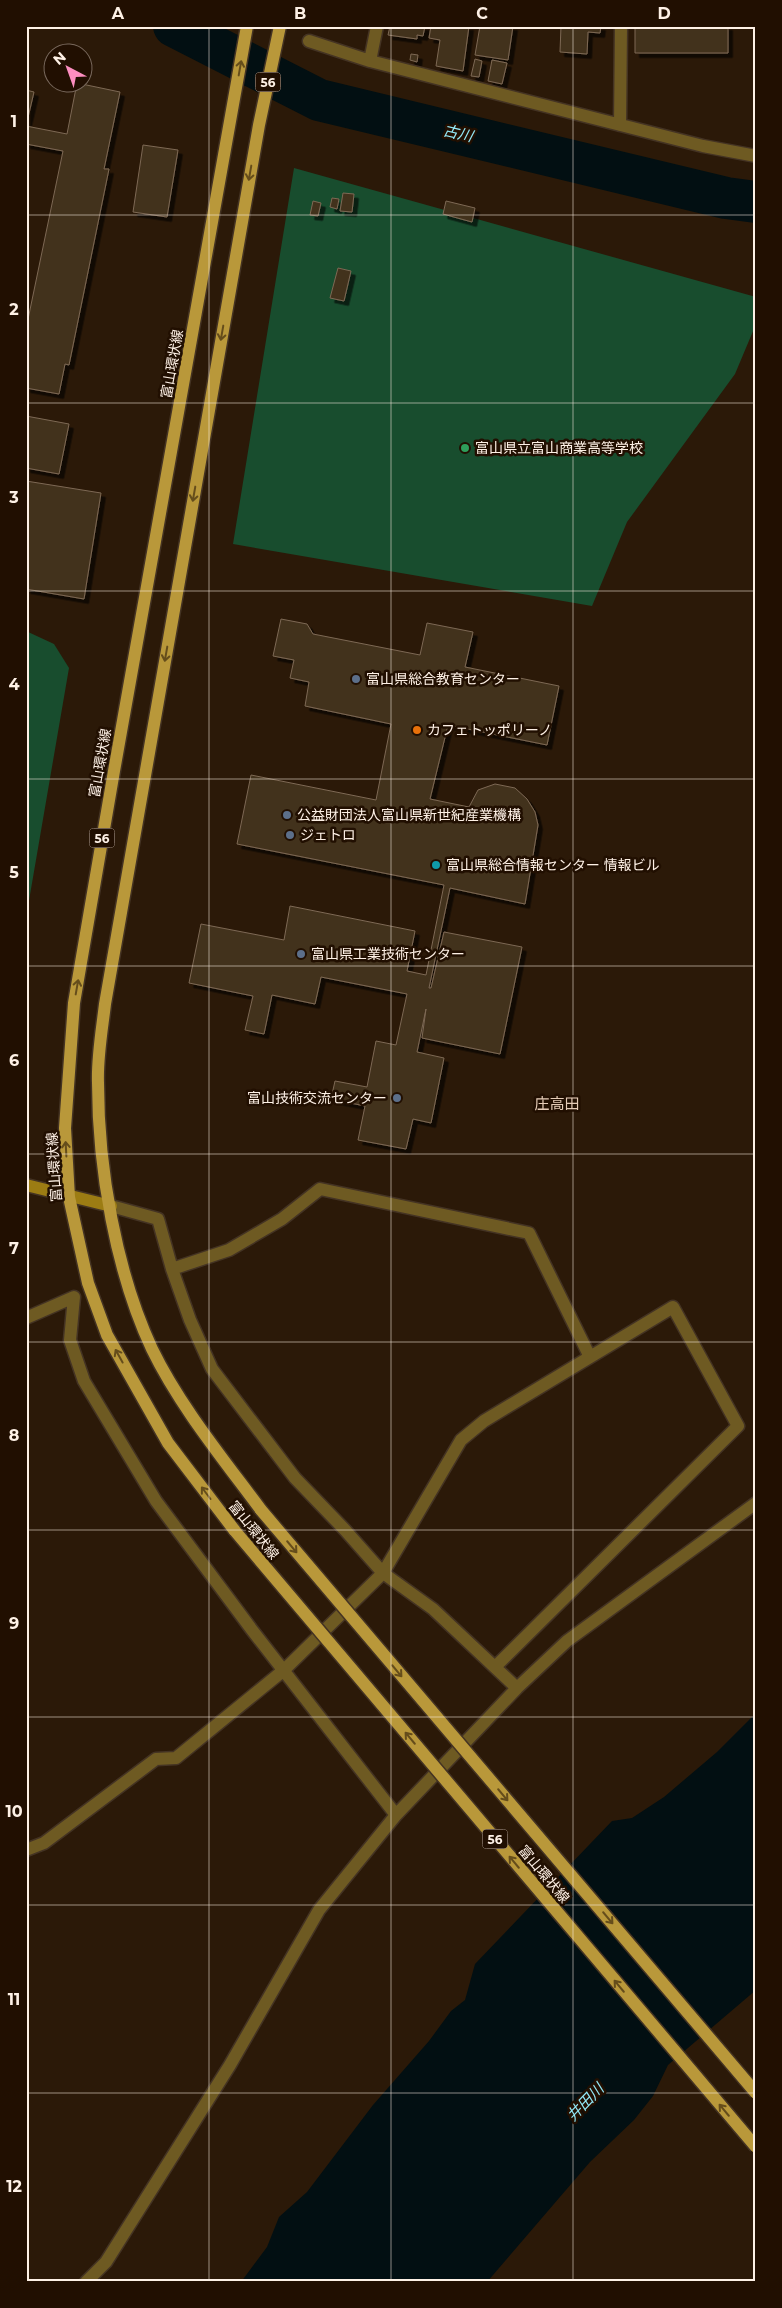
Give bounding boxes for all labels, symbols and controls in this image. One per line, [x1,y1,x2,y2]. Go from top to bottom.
text: A [111,4,125,23]
text: B [294,4,306,23]
text: C [476,4,488,23]
text: D [657,4,671,23]
north arrow [42,42,92,92]
text: N [49,48,70,69]
one-way arrow [235,60,245,76]
road number: 56 [256,72,280,91]
text: 1 [11,112,17,131]
water label: 古川 [441,120,477,146]
one-way arrow [245,165,255,181]
text: 2 [9,300,19,319]
one-way arrow [217,325,227,341]
street label: 富山環状線 [157,328,187,400]
place label: 富山県立富山商業高等学校 [475,439,643,457]
marker: 富山県立富山商業高等学校 [459,442,471,454]
one-way arrow [189,485,199,501]
text: 3 [8,488,19,507]
one-way arrow [161,645,171,661]
place label: 富山県総合教育センター [366,670,520,688]
marker: 富山県総合教育センター [350,673,362,685]
text: 4 [8,675,20,694]
place label: カフェトッポリーノ [427,721,552,739]
marker: カフェトッポリーノ [411,724,423,736]
street label: 富山環状線 [85,727,115,799]
place label: 公益財団法人富山県新世紀産業機構 [297,806,521,824]
marker: 公益財団法人富山県新世紀産業機構 [281,809,293,821]
place label: ジェトロ [300,826,356,844]
road number: 56 [90,828,114,848]
marker: ジェトロ [284,829,296,841]
place label: 富山県総合情報センター 情報ビル [446,856,660,874]
marker: 富山県総合情報センター 情報ビル [430,859,442,871]
text: 5 [9,863,19,882]
place label: 富山県工業技術センター [311,945,465,963]
marker: 富山県工業技術センター [295,948,307,960]
one-way arrow [73,980,83,996]
text: 6 [9,1051,19,1070]
place label: 富山技術交流センター [247,1089,387,1107]
marker: 富山技術交流センター [391,1092,403,1104]
district label: 庄高田 [534,1094,580,1113]
street label: 富山環状線 [43,1131,65,1203]
one-way arrow [62,1141,71,1157]
text: 7 [9,1239,19,1258]
one-way arrow [113,1349,123,1363]
text: 8 [9,1426,19,1445]
one-way arrow [200,1486,211,1499]
street label: 富山環状線 [225,1497,283,1563]
one-way arrow [287,1540,298,1553]
text: 9 [9,1614,19,1633]
one-way arrow [392,1664,403,1677]
one-way arrow [404,1731,415,1744]
one-way arrow [497,1788,508,1801]
text: 10 [5,1802,23,1821]
road number: 56 [482,1830,508,1848]
street label: 富山環状線 [515,1841,573,1907]
one-way arrow [509,1855,520,1868]
one-way arrow [602,1912,613,1925]
one-way arrow [614,1980,625,1993]
text: 11 [8,1990,20,2009]
water label: 井田川 [563,2078,609,2125]
one-way arrow [719,2104,730,2117]
text: 12 [6,2177,22,2196]

